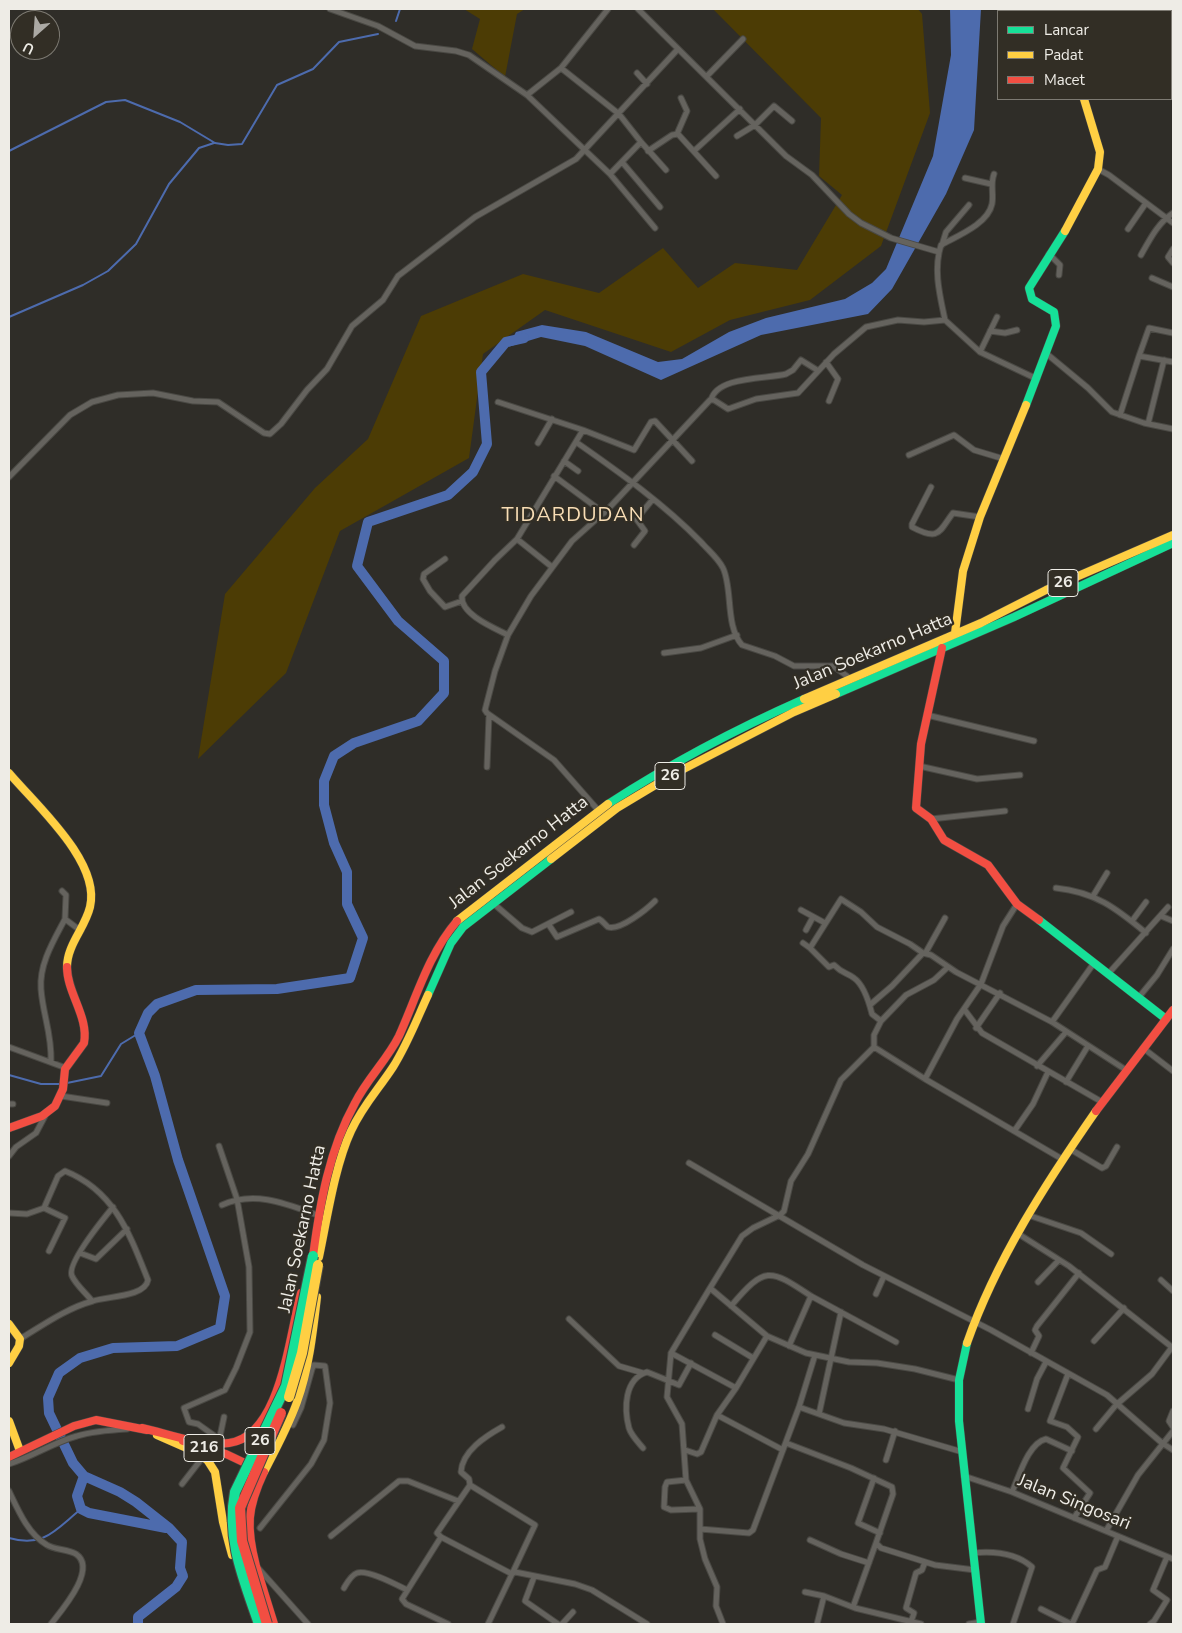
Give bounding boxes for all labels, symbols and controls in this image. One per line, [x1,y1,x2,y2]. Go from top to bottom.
north arrow [10,10,60,60]
legend [997,10,1172,100]
text: Lancar [1044,20,1089,40]
text: U [20,37,37,59]
text: Padat [1044,45,1083,65]
text: Macet [1044,70,1085,90]
district label: TIDARDUDAN [500,504,646,528]
road number: 26 [1048,570,1078,596]
street label: Jalan Soekarno Hatta [790,609,956,695]
road number: 26 [655,762,685,789]
street label: Jalan Soekarno Hatta [445,792,593,914]
street label: Jalan Soekarno Hatta [275,1143,331,1315]
road number: 26 [245,1428,275,1454]
road number: 216 [184,1435,224,1462]
street label: Jalan Singosari [1014,1471,1134,1535]

